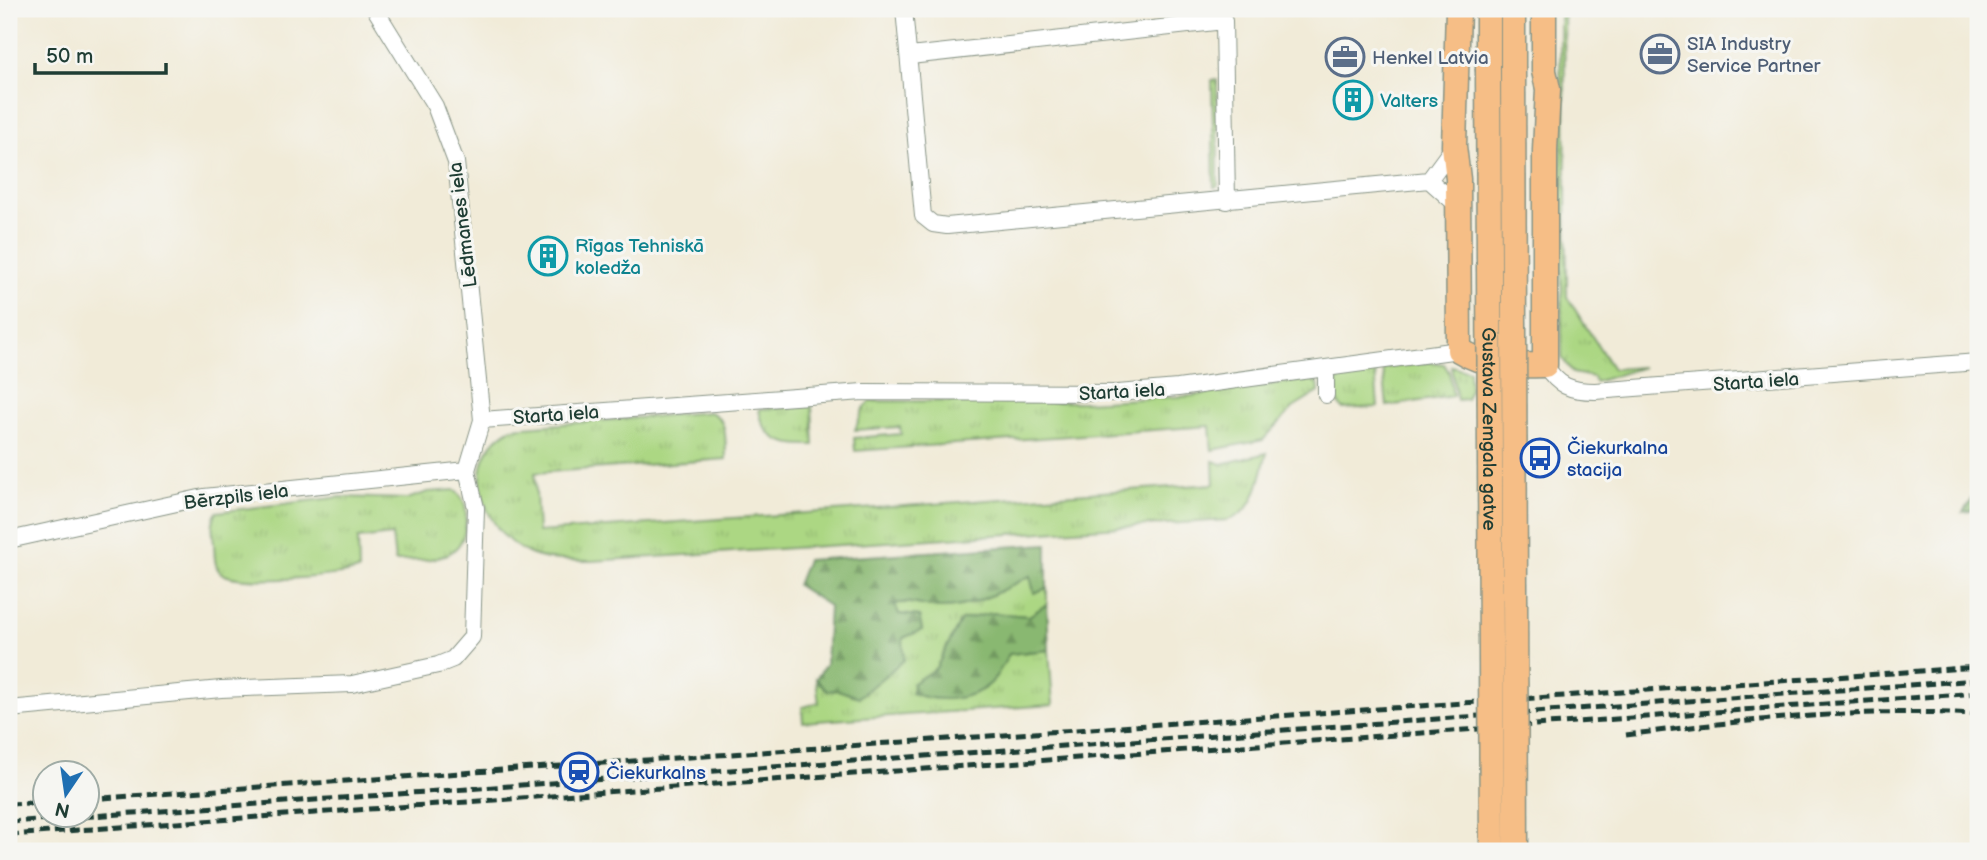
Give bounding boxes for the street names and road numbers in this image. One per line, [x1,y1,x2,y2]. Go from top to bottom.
street label: Lēdmanes iela [444,161,483,289]
street label: Gustava Zemgala gatve [1476,327,1500,531]
street label: Starta iela [1712,368,1800,397]
street label: Starta iela [1078,379,1166,406]
street label: Starta iela [512,401,600,430]
street label: Bērzpils iela [182,480,290,515]

